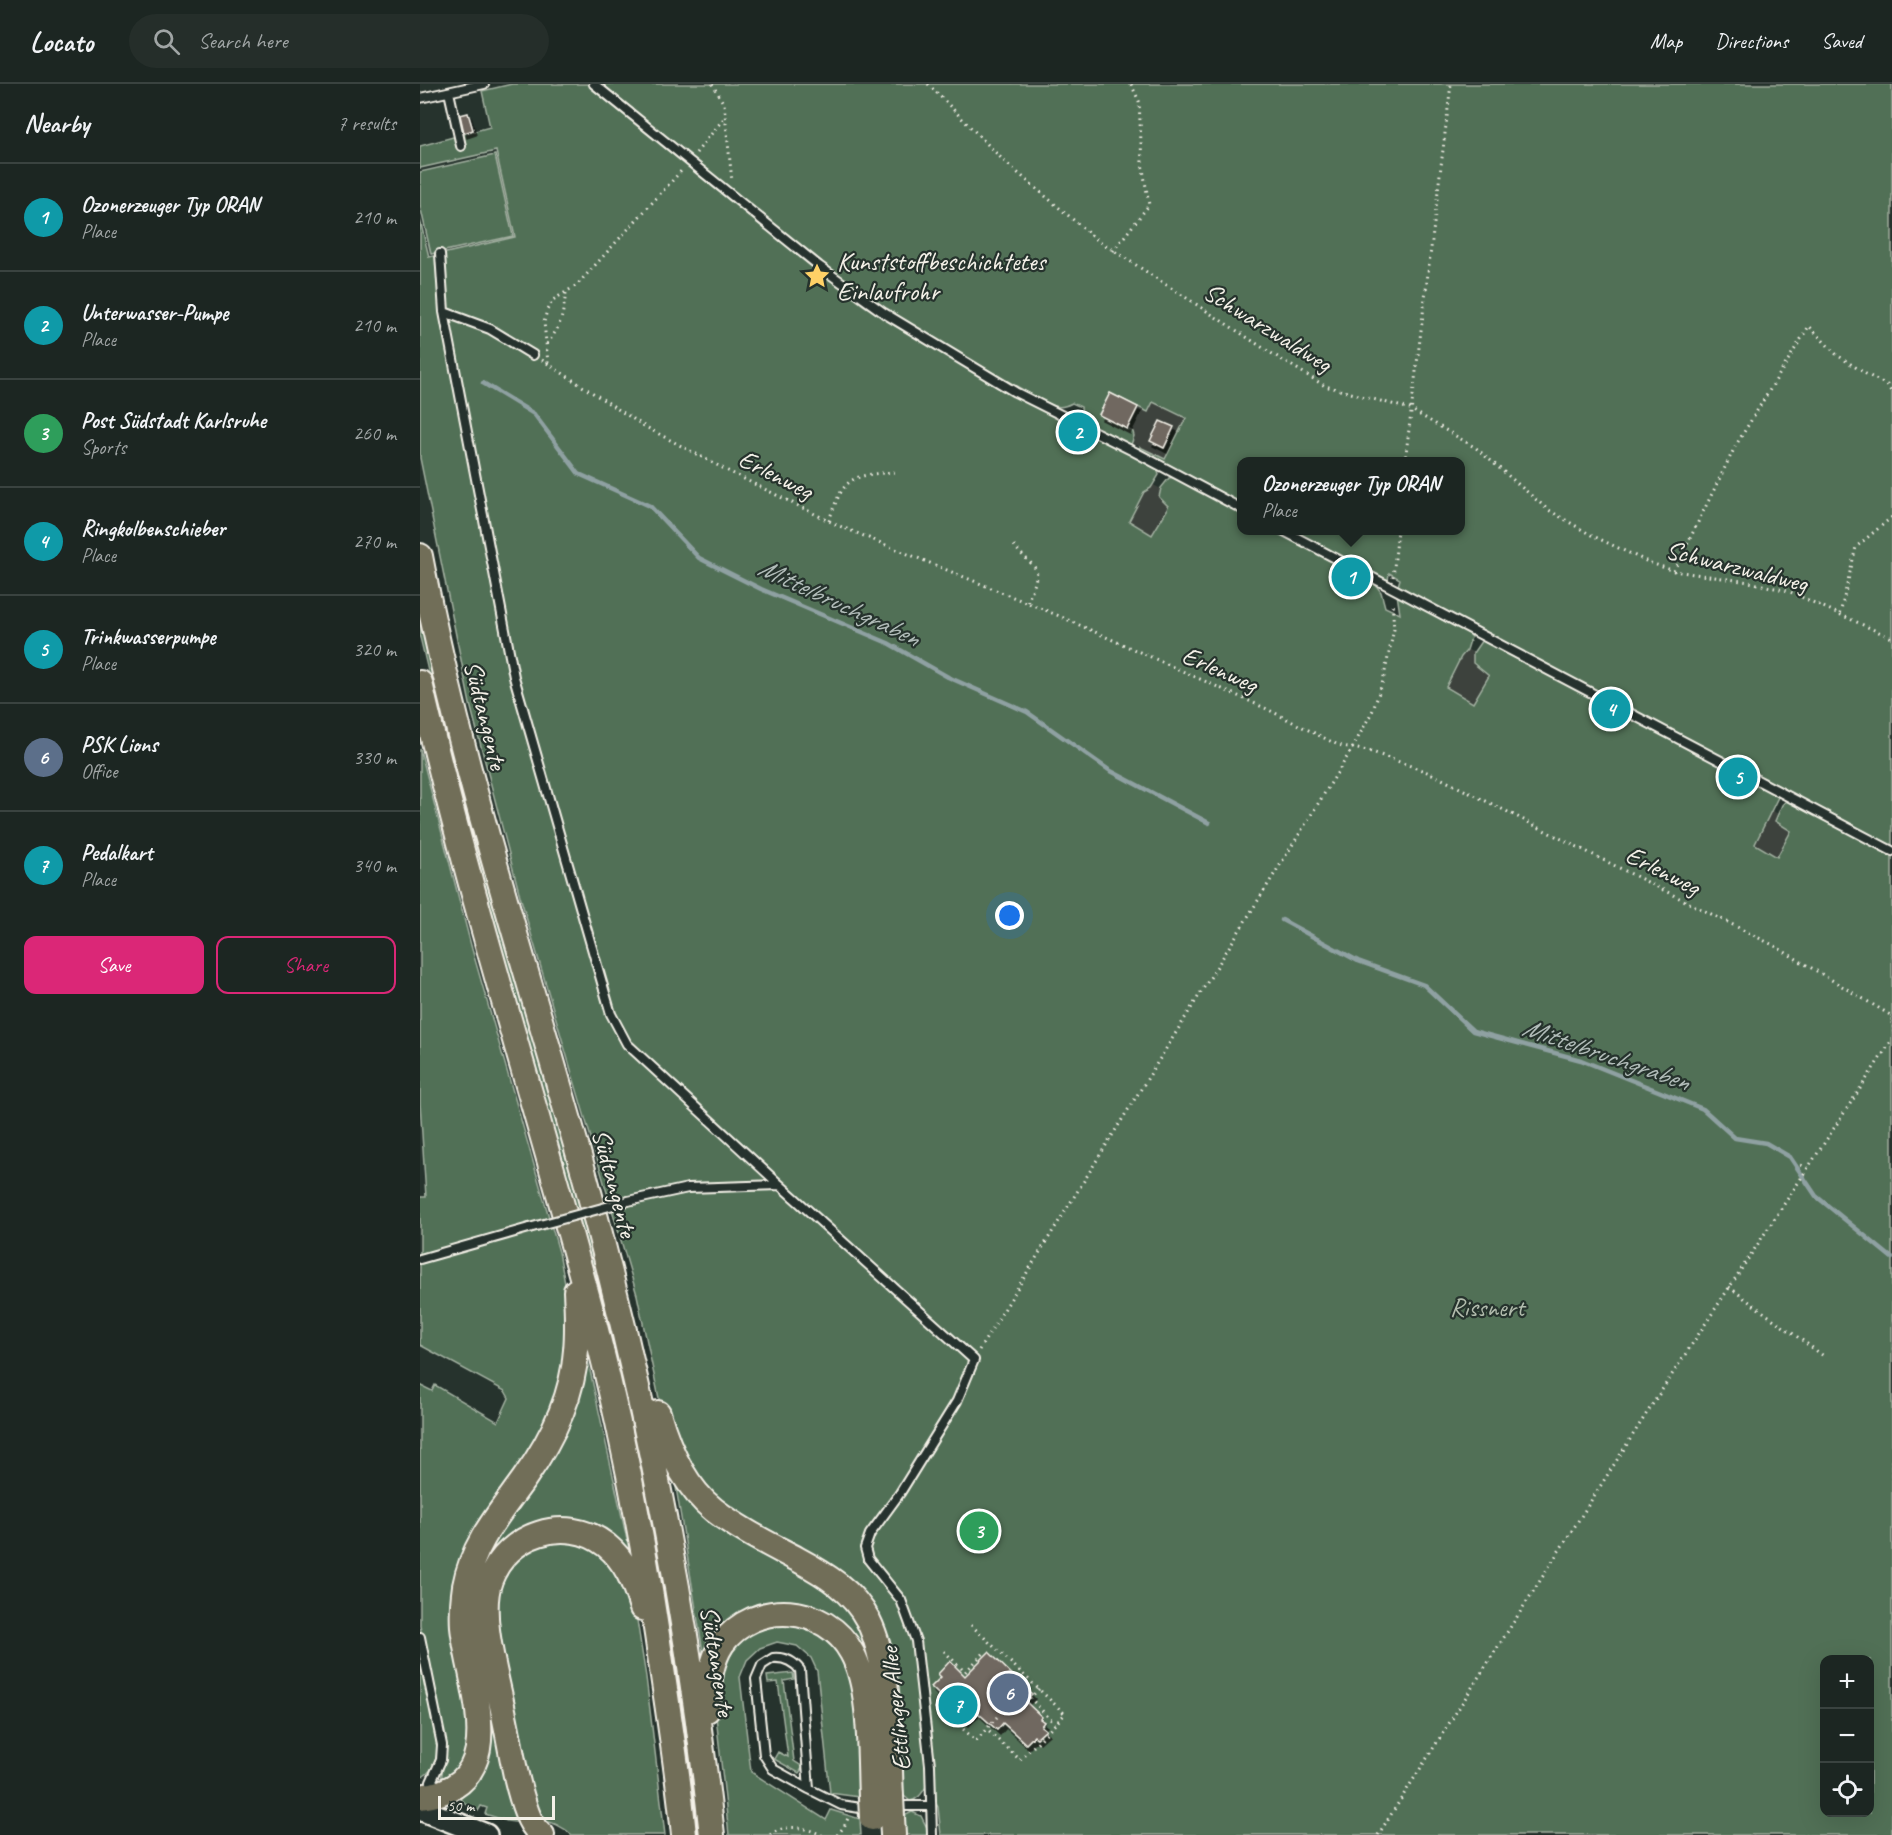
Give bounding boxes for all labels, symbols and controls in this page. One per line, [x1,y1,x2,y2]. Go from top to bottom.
search box [129,14,549,68]
text: Locato [30,24,93,59]
icon: search [150,25,183,58]
text: Search here [198,27,288,55]
text: Map [1650,28,1682,54]
text: Directions [1715,28,1788,54]
text: Saved [1821,28,1862,54]
text: Nearby [24,107,89,140]
text: 7 results [337,111,396,136]
text: Ozonerzeuger Typ ORAN [81,191,260,219]
text: 1 [39,205,48,230]
text: 210 m [353,205,396,230]
text: Place [81,219,116,244]
place label: Kunststoffbeschichtetes Einlaufrohr [837,245,1047,308]
place icon: Kunststoffbeschichtetes Einlaufrohr [802,261,832,291]
street label: Schwarzwaldweg [1197,275,1340,381]
text: Unterwasser-Pumpe [81,299,228,327]
text: 2 [39,313,48,338]
text: 210 m [353,313,396,338]
text: Place [81,327,116,352]
text: Post Südstadt Karlsruhe [81,407,266,435]
pin: 2 [1058,410,1098,454]
text: 3 [39,421,48,446]
text: 260 m [353,421,396,446]
text: Sports [81,435,126,460]
street label: Erlenweg [733,442,820,508]
popup [1237,457,1465,535]
text: Ozonerzeuger Typ ORAN [1262,470,1440,498]
text: Place [1262,498,1297,523]
text: Ringkolbenschieber [81,515,225,543]
text: 4 [39,529,48,554]
text: 270 m [353,529,396,554]
street label: Schwarzwaldweg [1662,533,1813,600]
text: Place [81,543,116,568]
water label: Mittelbruchgraben [753,550,928,655]
pin: 1 [1332,554,1370,600]
text: Trinkwasserpumpe [81,623,216,651]
text: 5 [39,637,48,662]
text: 320 m [353,637,396,662]
street label: Erlenweg [1177,638,1264,701]
text: Place [81,651,116,676]
street label: Südtangente [456,657,515,774]
pin: 4 [1592,686,1630,732]
text: PSK Lions [81,731,158,759]
text: 6 [39,745,48,770]
text: 330 m [353,745,396,770]
pin: 5 [1718,754,1758,800]
text: Office [81,759,118,784]
street label: Erlenweg [1620,838,1707,904]
text: Pedalkart [81,839,153,867]
text: 7 [39,853,48,878]
text: 340 m [353,853,396,878]
text: Place [81,867,116,892]
your location [995,901,1024,930]
button: Save [24,936,204,994]
button: Share [216,936,396,994]
water label: Mittelbruchgraben [1518,1010,1696,1099]
street label: Südtangente [584,1125,645,1242]
park label: Rissnert [1450,1291,1527,1324]
pin: 3 [960,1508,998,1554]
street label: Südtangente [693,1604,743,1720]
street label: Ettlinger Allee [872,1643,918,1772]
map controls [1820,1655,1874,1817]
button: + [1820,1655,1874,1709]
pin: 6 [990,1670,1028,1716]
pin: 7 [938,1682,978,1728]
button: − [1820,1709,1874,1763]
button: locate [1820,1763,1874,1817]
scale bar [438,1793,555,1820]
text: 50 m [447,1796,474,1816]

